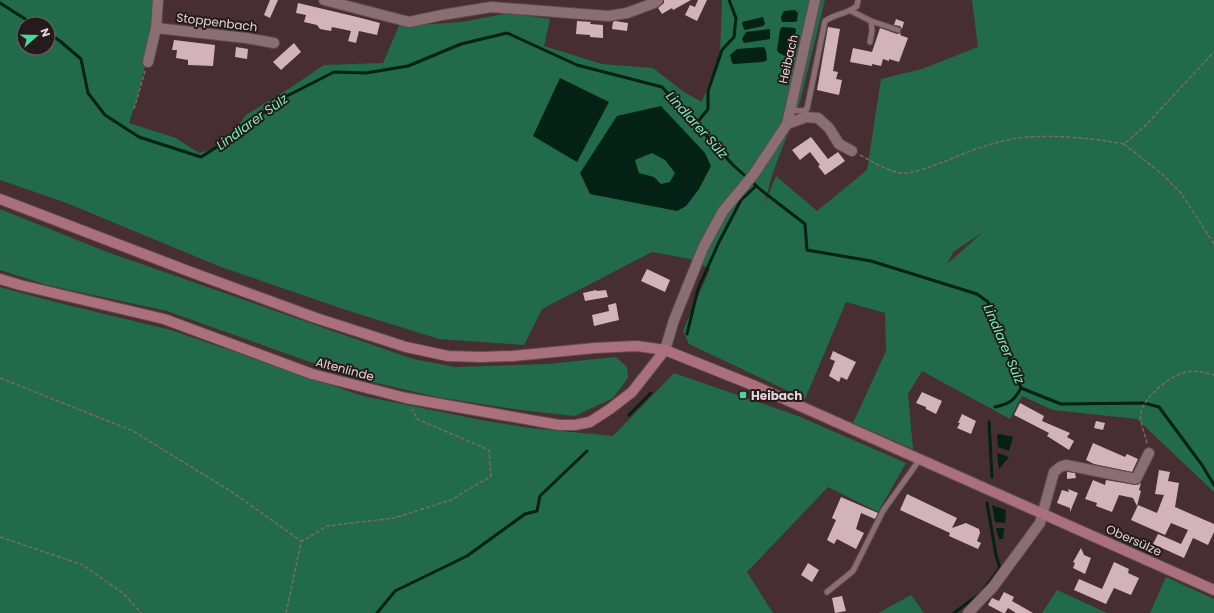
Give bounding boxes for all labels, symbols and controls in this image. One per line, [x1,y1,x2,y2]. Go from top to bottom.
street label: Stoppenbach [175,9,259,35]
north arrow [16,16,56,56]
text: N [36,26,54,39]
street label: Heibach [774,33,802,85]
water label: Lindlarer Sülz [662,87,732,163]
water label: Lindlarer Sülz [212,89,292,155]
water label: Lindlarer Sülz [979,301,1029,387]
street label: Altenlinde [314,353,376,385]
place label: Heibach [751,387,802,404]
marker: Heibach [738,390,748,400]
street label: Obersülze [1103,520,1165,560]

